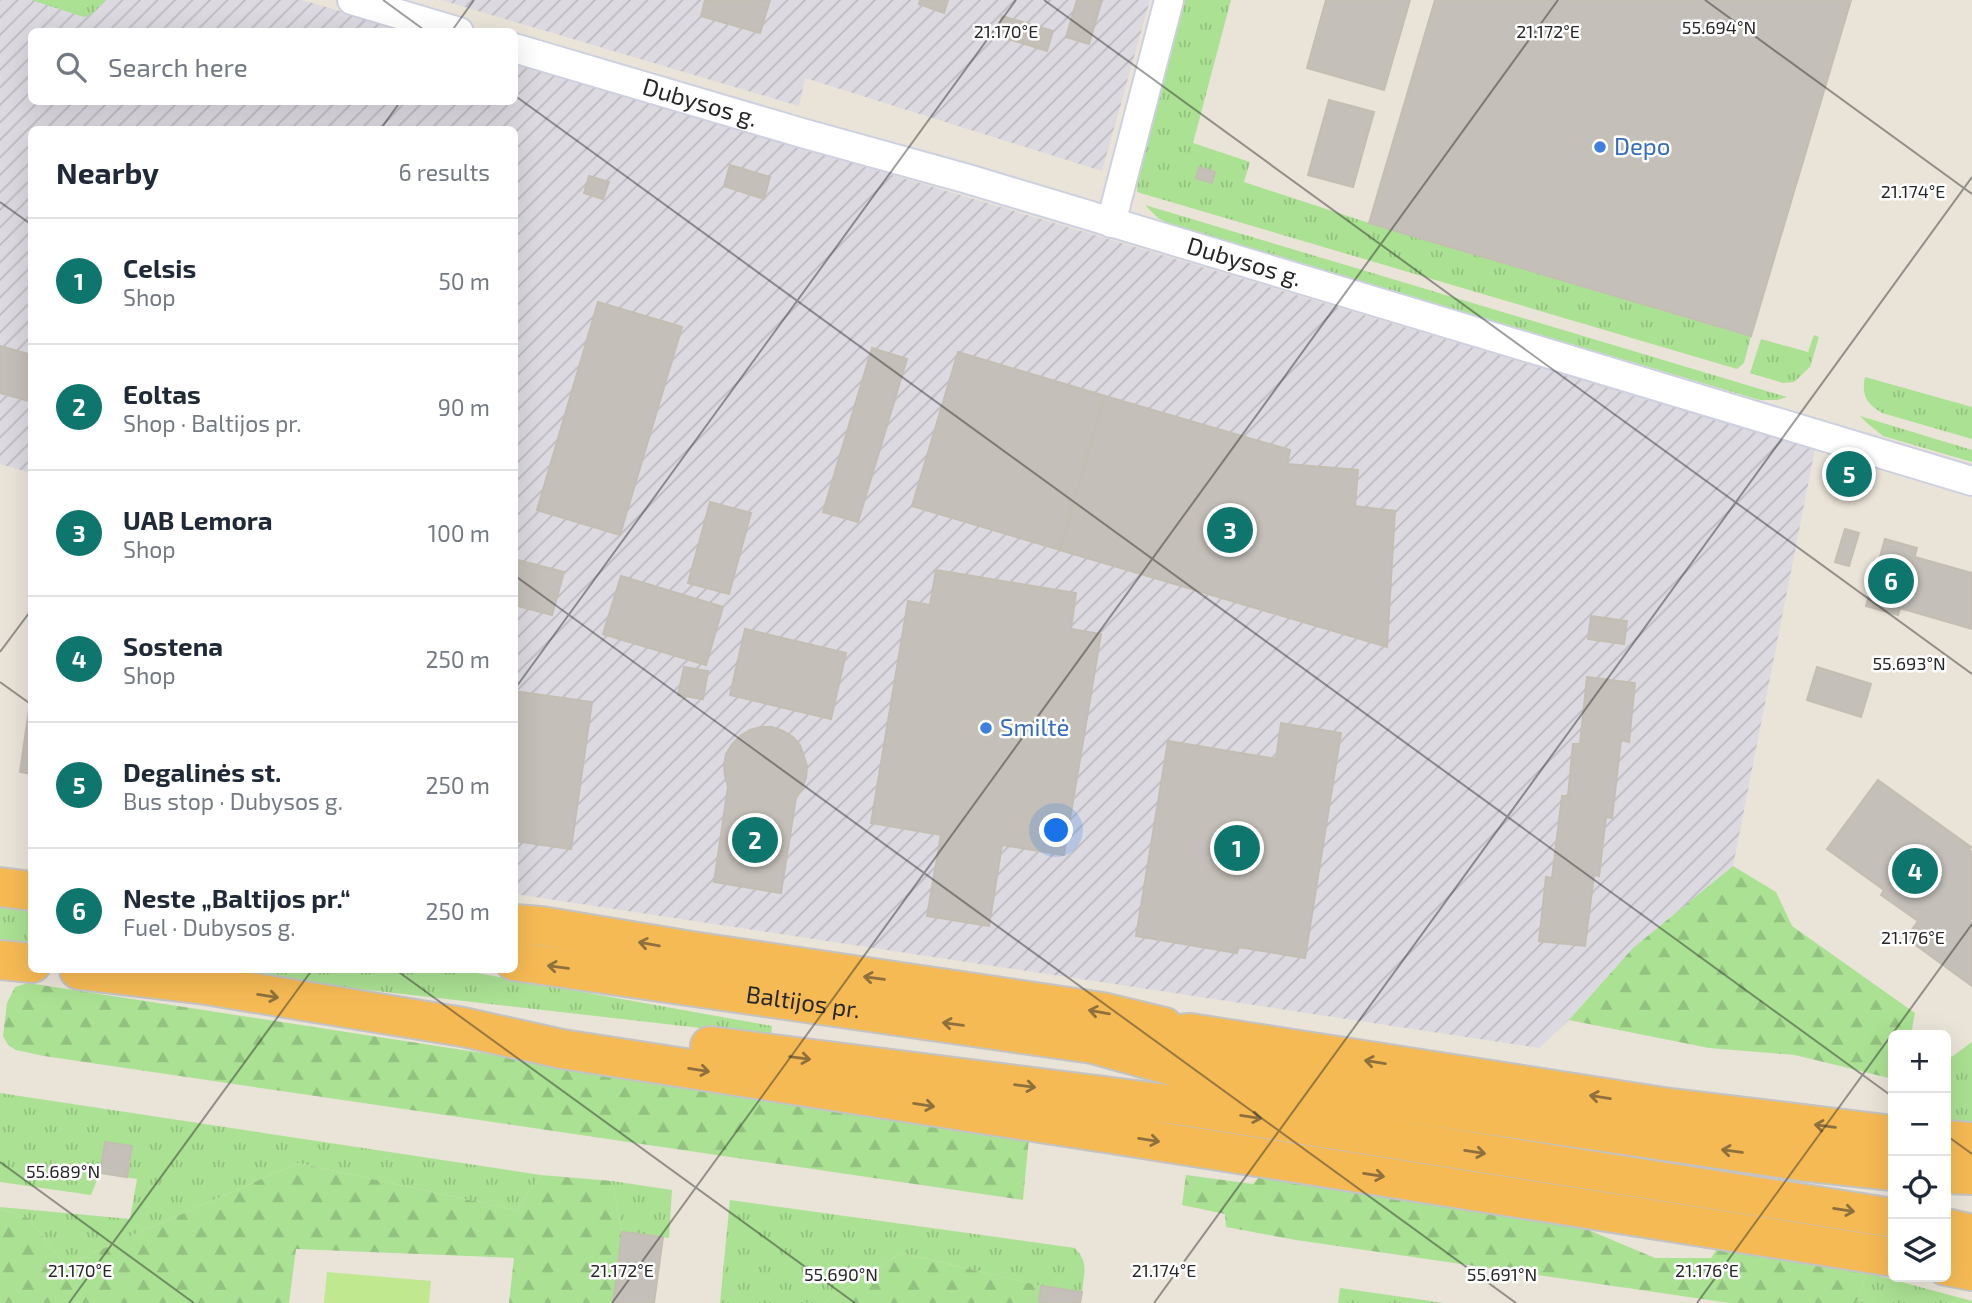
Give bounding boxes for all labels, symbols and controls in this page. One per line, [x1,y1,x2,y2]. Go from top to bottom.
text: 55.694°N [1682,16,1756,38]
text: 21.170°E [974,20,1038,42]
text: 21.172°E [1516,20,1580,42]
search box [28,28,518,105]
icon: search [52,48,90,86]
text: Search here [108,51,248,82]
street label: Dubysos g. [640,71,761,132]
place label: Depo [1614,131,1670,160]
marker: Depo [1592,139,1608,155]
text: Nearby [56,154,159,190]
text: 6 results [399,158,490,186]
text: 21.174°E [1881,180,1945,202]
street label: Dubysos g. [1184,230,1305,292]
text: Celsis [123,252,196,283]
text: 1 [74,267,84,295]
text: 50 m [439,267,490,295]
text: Shop [123,283,176,311]
text: Eoltas [123,378,201,409]
text: 2 [72,393,86,421]
text: 90 m [438,393,490,421]
text: Shop · Baltijos pr. [123,409,302,437]
pin: 5 [1826,448,1872,500]
text: UAB Lemora [123,504,273,535]
pin: 3 [1207,504,1253,556]
text: 3 [72,519,86,547]
text: 100 m [428,519,490,547]
text: Shop [123,535,176,563]
pin: 6 [1868,555,1914,607]
text: Sostena [123,630,223,661]
text: 4 [72,645,86,673]
text: 250 m [426,645,490,673]
text: 55.693°N [1872,652,1946,674]
text: Shop [123,661,176,689]
place label: Smiltė [1000,712,1069,741]
marker: Smiltė [978,720,994,736]
text: Degalinės st. [123,756,281,787]
text: 5 [73,771,85,799]
text: 250 m [426,771,490,799]
text: Bus stop · Dubysos g. [123,787,343,815]
your location [1039,813,1073,847]
pin: 2 [732,814,778,866]
pin: 1 [1214,822,1260,874]
pin: 4 [1892,845,1938,897]
text: Neste „Baltijos pr.“ [123,882,350,913]
text: 6 [72,897,86,925]
text: 250 m [426,897,490,925]
text: Fuel · Dubysos g. [123,913,296,941]
text: 21.176°E [1881,926,1945,948]
one-way arrow [639,937,661,950]
one-way arrow [547,961,570,974]
one-way arrow [863,971,886,984]
street label: Baltijos pr. [744,978,862,1023]
one-way arrow [256,989,279,1002]
one-way arrow [1088,1005,1111,1018]
one-way arrow [942,1017,965,1030]
map controls [1888,1030,1951,1282]
button: + [1888,1030,1951,1093]
one-way arrow [788,1051,810,1064]
one-way arrow [1364,1055,1387,1068]
one-way arrow [687,1064,710,1077]
one-way arrow [1013,1080,1036,1093]
one-way arrow [1589,1090,1612,1103]
button: − [1888,1093,1951,1156]
one-way arrow [912,1099,935,1112]
one-way arrow [1239,1111,1262,1124]
one-way arrow [1815,1120,1837,1133]
one-way arrow [1137,1133,1160,1146]
one-way arrow [1722,1144,1744,1157]
one-way arrow [1464,1146,1486,1159]
button: locate [1888,1156,1951,1219]
text: 55.689°N [26,1160,100,1182]
one-way arrow [1362,1169,1384,1182]
one-way arrow [1832,1204,1854,1217]
button: layers [1888,1219,1951,1282]
text: 21.170°E [48,1259,112,1281]
text: 21.172°E [590,1259,654,1281]
text: 21.174°E [1132,1259,1196,1281]
text: 21.176°E [1675,1259,1739,1281]
text: 55.690°N [804,1263,878,1285]
text: 55.691°N [1467,1263,1537,1285]

